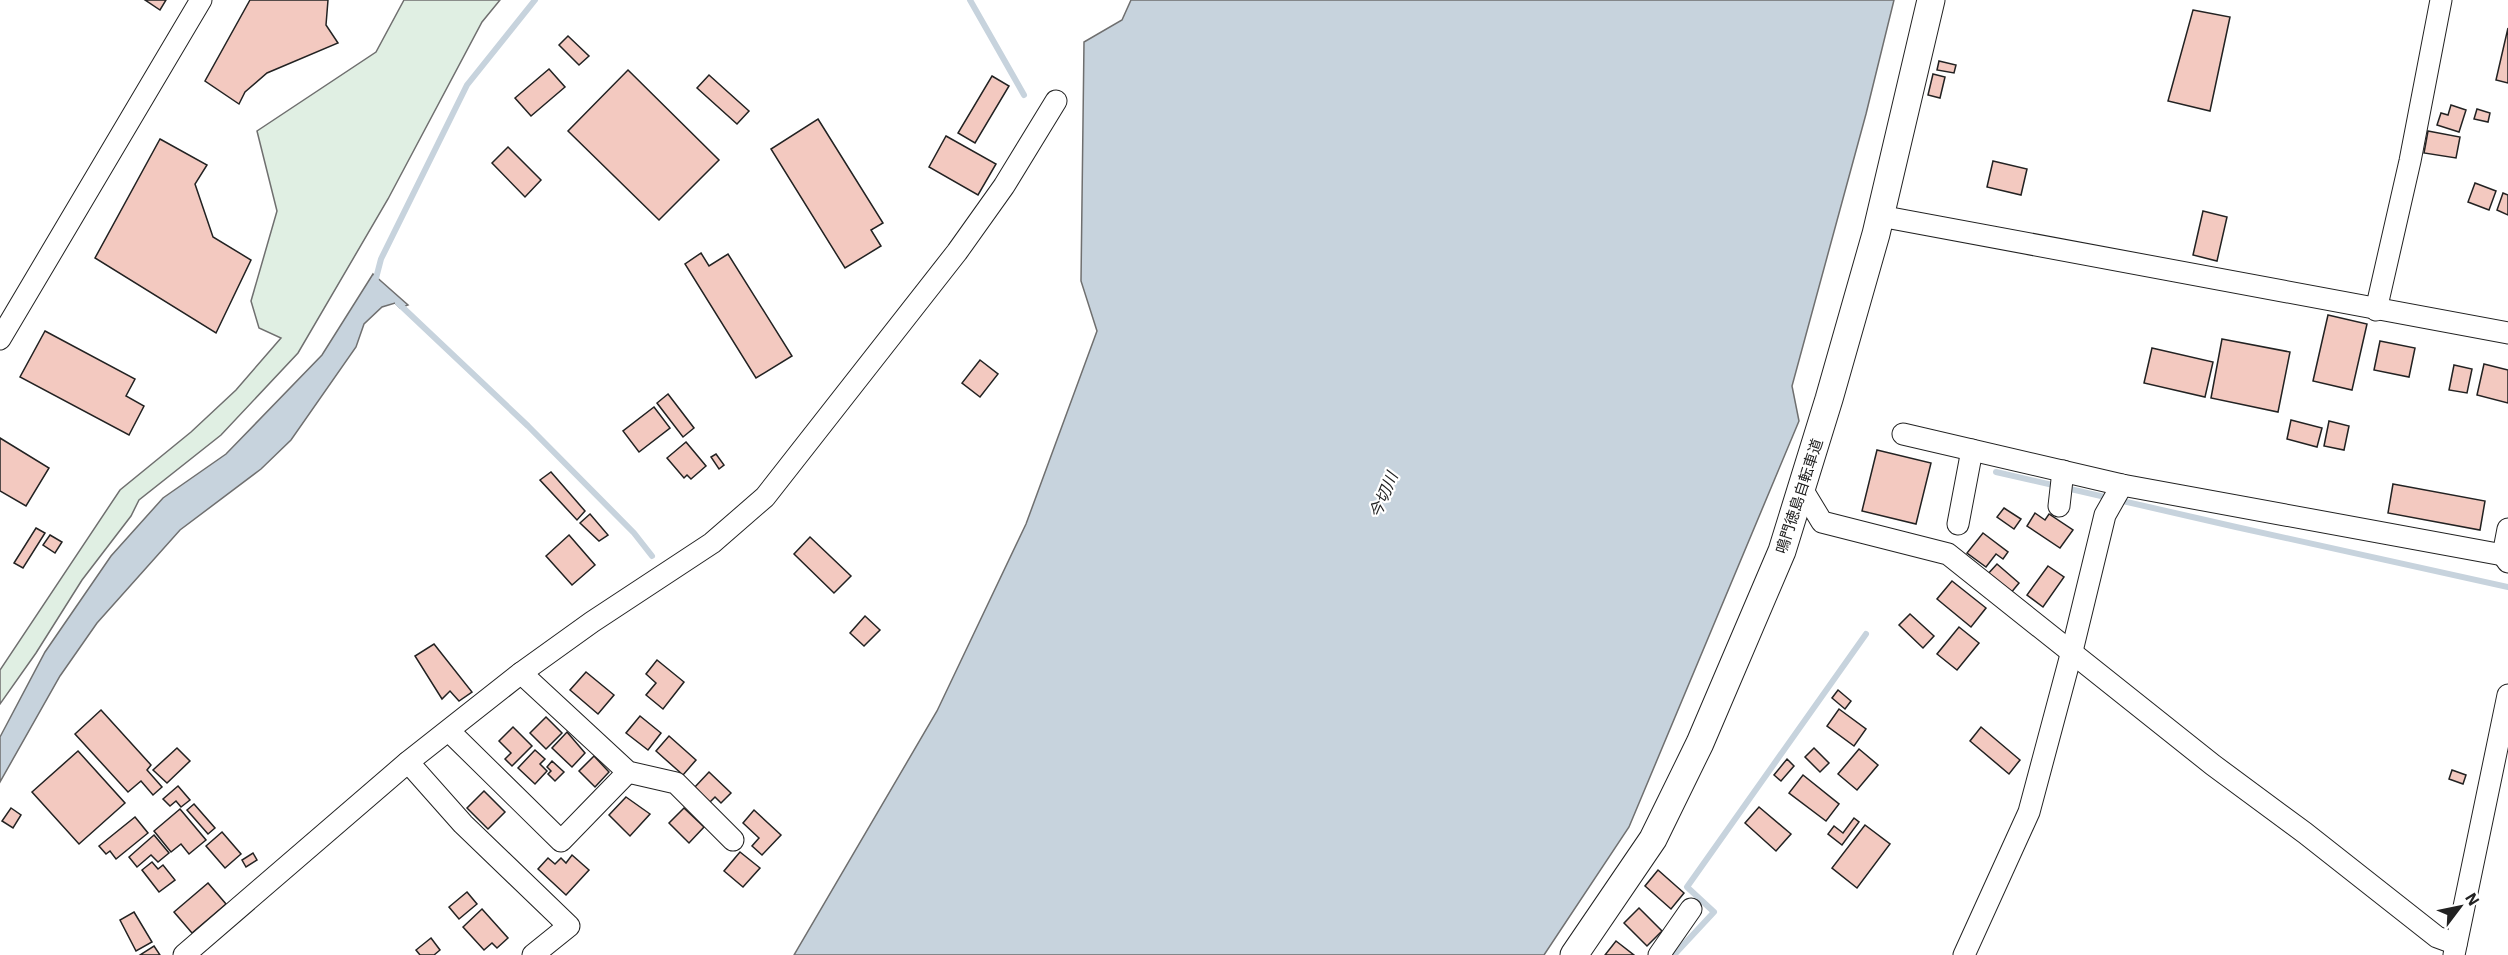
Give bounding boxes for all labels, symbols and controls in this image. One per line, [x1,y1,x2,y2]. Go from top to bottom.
street label: 鳴門徳島自転車道 [1771,436,1827,556]
water label: 今切川 [1364,467,1402,521]
north arrow [2430,877,2490,937]
text: N [2461,889,2484,909]

